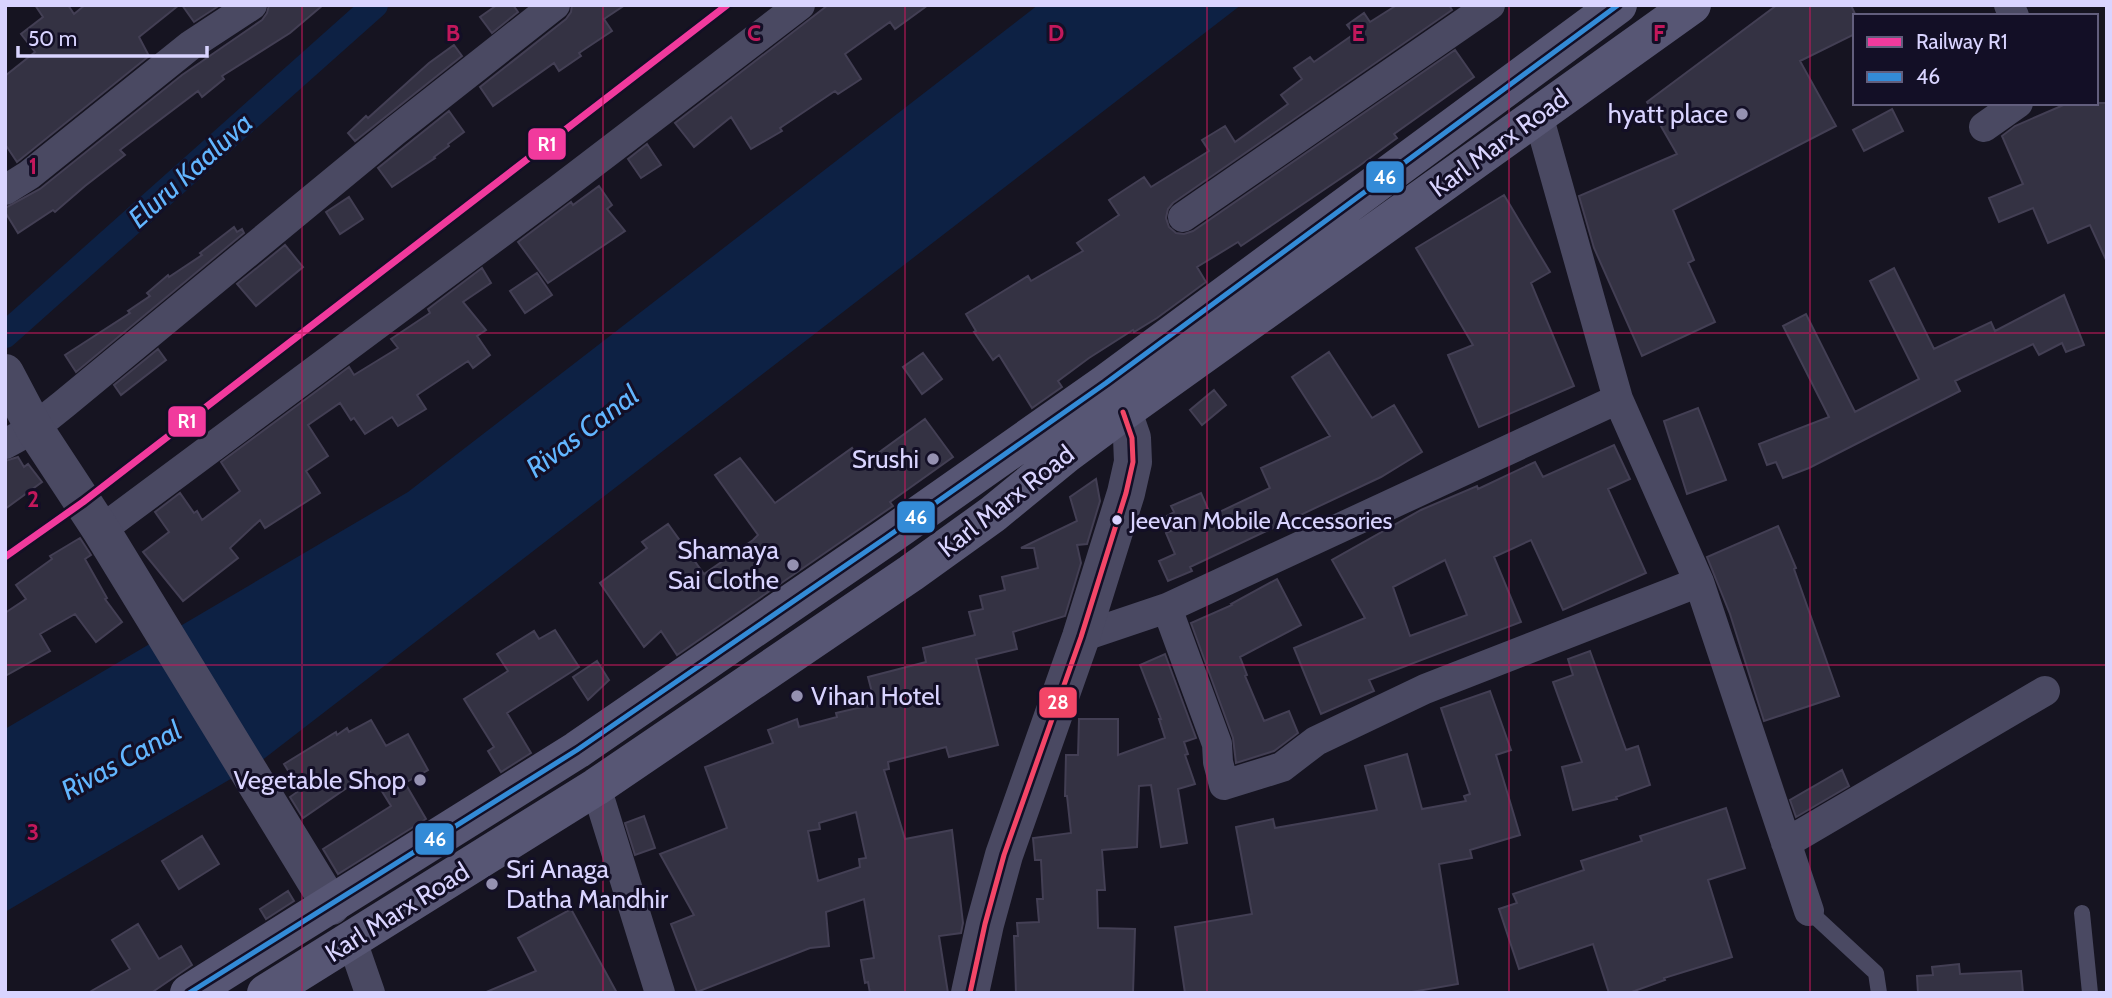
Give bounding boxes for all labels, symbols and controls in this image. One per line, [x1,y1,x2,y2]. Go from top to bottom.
scale bar [18,14,206,58]
legend [1853,14,2098,105]
text: B [446,19,460,47]
text: C [747,19,761,47]
text: D [1048,19,1064,47]
text: E [1351,19,1365,47]
text: F [1653,19,1665,47]
text: 50 m [28,26,77,51]
text: Railway R1 [1916,29,2008,54]
text: 46 [1916,64,1940,89]
street label: Karl Marx Road [1423,82,1575,204]
place label: hyatt place [1608,98,1728,130]
water label: Eluru Kaaluva [121,105,259,235]
marker: hyatt place [1734,106,1750,122]
line badge: R1 [527,127,567,161]
text: R1 [538,133,556,156]
text: 1 [29,152,37,180]
line badge: 46 [1365,160,1405,194]
text: 46 [1374,166,1396,189]
water label: Rivas Canal [519,377,645,484]
line badge: R1 [167,405,207,438]
text: R1 [178,410,196,433]
street label: Karl Marx Road [932,438,1080,564]
place label: Srushi [852,443,919,475]
marker: Srushi [925,451,941,467]
text: 2 [27,485,39,513]
line badge: 46 [896,500,936,534]
text: 46 [905,506,927,529]
place label: Jeevan Mobile Accessories [1129,506,1393,535]
marker: Jeevan Mobile Accessories [1110,513,1124,527]
place label: Shamaya Sai Clothe [668,534,780,596]
marker: Shamaya Sai Clothe [785,557,801,573]
place label: Vihan Hotel [811,680,941,712]
line badge: 28 [1038,686,1078,719]
marker: Vihan Hotel [789,688,805,704]
text: 28 [1047,691,1069,714]
water label: Rivas Canal [55,713,188,807]
place label: Vegetable Shop [233,764,406,796]
marker: Vegetable Shop [412,772,428,788]
text: 3 [27,818,39,846]
line badge: 46 [414,822,455,856]
text: 46 [424,828,446,851]
place label: Sri Anaga Datha Mandhir [506,853,669,915]
street label: Karl Marx Road [319,855,475,969]
marker: Sri Anaga Datha Mandhir [484,876,500,892]

